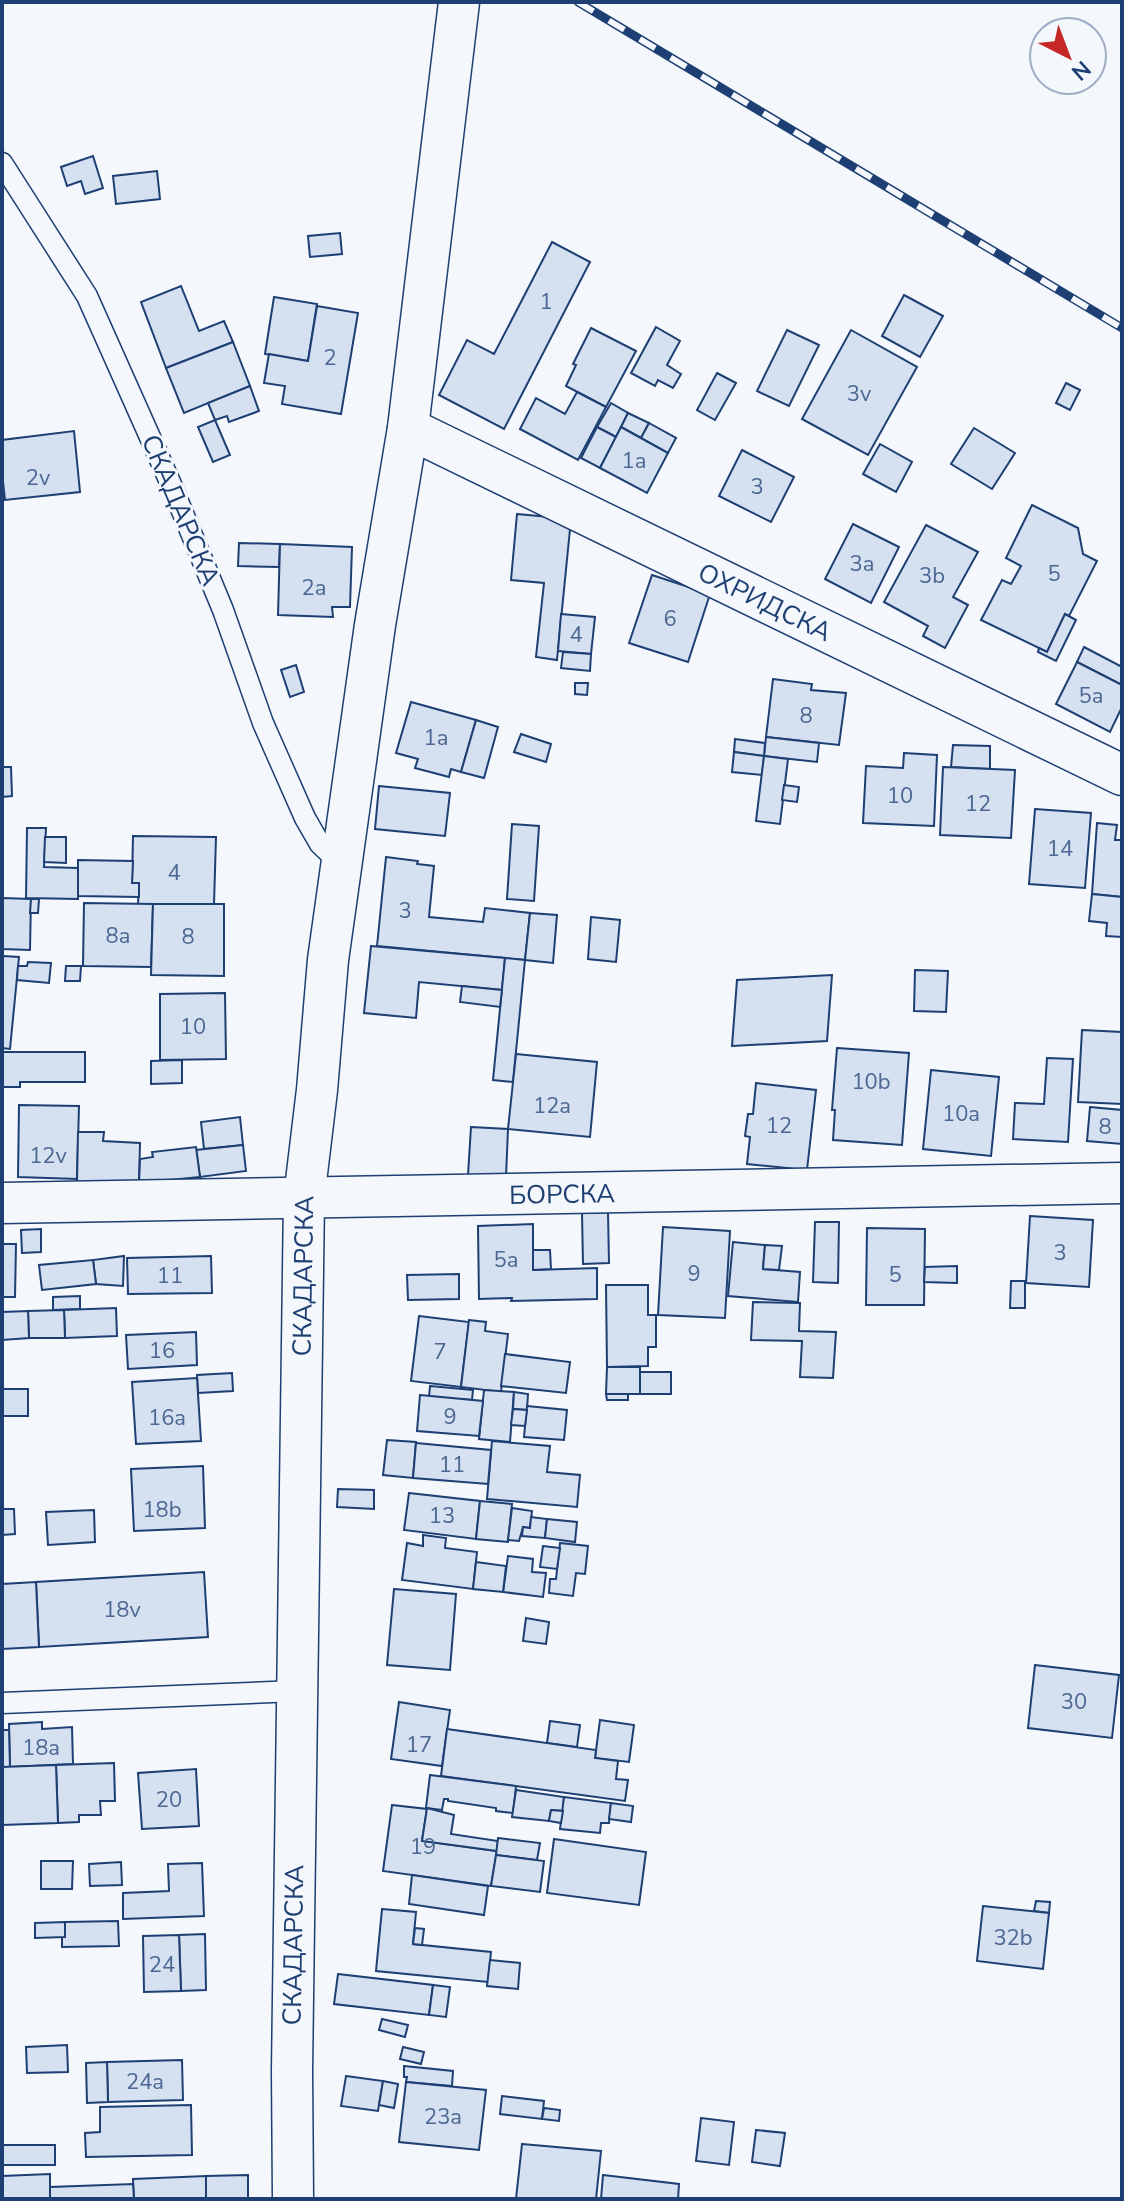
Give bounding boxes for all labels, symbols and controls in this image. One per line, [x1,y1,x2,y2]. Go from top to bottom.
north arrow [1028,16,1108,96]
text: N [1065,53,1097,87]
house number: 1 [539,287,553,317]
house number: 2 [323,343,337,373]
house number: 3v [847,379,872,409]
street label: СКАДАРСКА [133,429,228,591]
house number: 1a [622,446,646,476]
house number: 2v [26,463,51,493]
house number: 3 [750,472,764,502]
house number: 3a [850,549,874,579]
street label: ОХРИДСКА [692,555,838,650]
house number: 5 [1047,559,1061,589]
house number: 3b [919,561,945,591]
house number: 2a [302,573,326,603]
house number: 6 [663,604,677,634]
house number: 4 [569,620,583,650]
house number: 5a [1079,681,1103,711]
house number: 8 [799,701,813,731]
house number: 1a [424,723,448,753]
house number: 10 [887,781,913,811]
house number: 12 [965,789,991,819]
house number: 14 [1047,834,1073,864]
house number: 4 [167,858,181,888]
house number: 3 [398,896,412,926]
house number: 8a [106,921,130,951]
house number: 8 [181,922,195,952]
house number: 10 [180,1012,206,1042]
house number: 10b [851,1067,891,1097]
house number: 12a [533,1091,571,1121]
house number: 10a [942,1099,980,1129]
house number: 12 [766,1111,792,1141]
house number: 8 [1098,1112,1112,1142]
house number: 12v [29,1141,68,1171]
street label: БОРСКА [509,1176,615,1213]
street label: СКАДАРСКА [285,1195,322,1357]
house number: 3 [1053,1238,1067,1268]
house number: 5a [494,1245,518,1275]
house number: 9 [687,1259,701,1289]
house number: 5 [888,1260,902,1290]
house number: 11 [157,1261,183,1291]
house number: 16 [149,1336,175,1366]
house number: 7 [433,1337,447,1367]
house number: 9 [443,1402,457,1432]
house number: 16a [148,1403,186,1433]
house number: 11 [439,1450,465,1480]
house number: 18b [142,1495,182,1525]
house number: 13 [429,1501,455,1531]
house number: 18v [103,1595,142,1625]
house number: 30 [1061,1687,1087,1717]
house number: 17 [406,1730,432,1760]
house number: 18a [22,1733,60,1763]
house number: 20 [156,1785,182,1815]
house number: 19 [410,1832,436,1862]
street label: СКАДАРСКА [275,1864,312,2026]
house number: 32b [993,1923,1033,1953]
house number: 24 [149,1950,175,1980]
house number: 24a [126,2067,164,2097]
house number: 23a [424,2102,462,2132]

